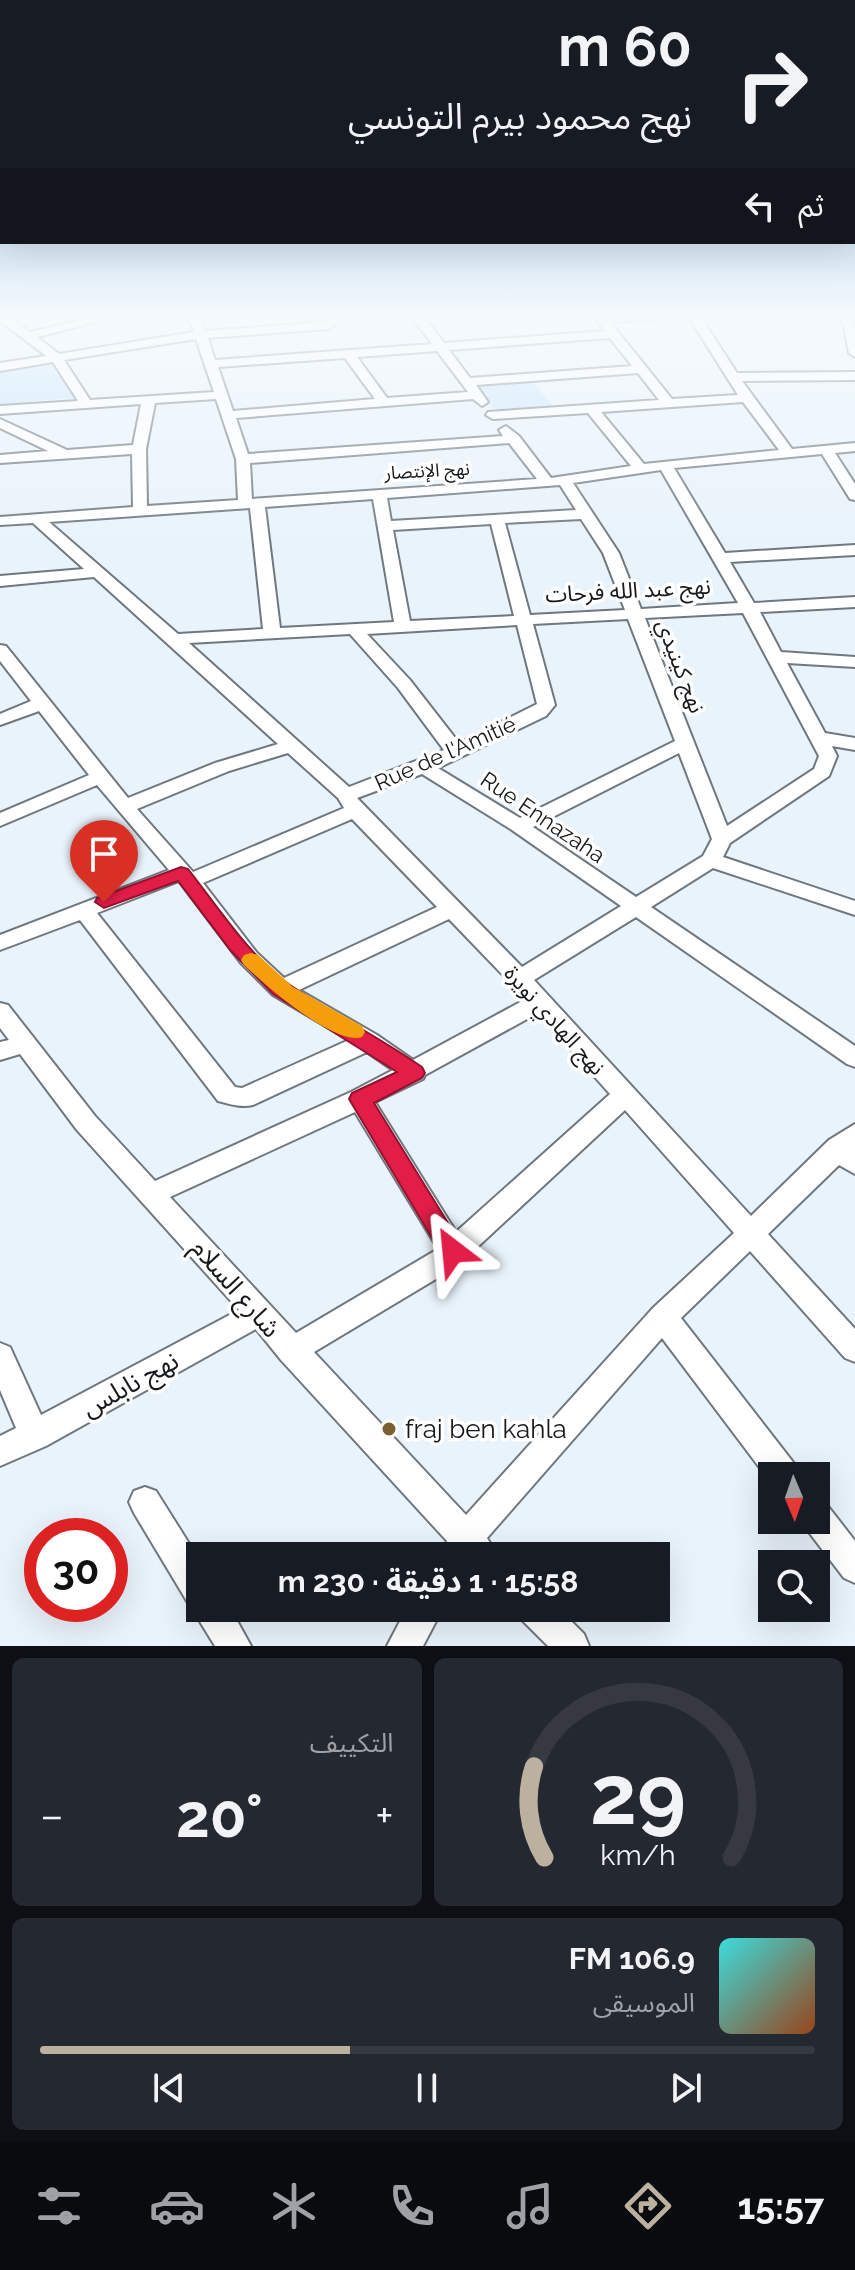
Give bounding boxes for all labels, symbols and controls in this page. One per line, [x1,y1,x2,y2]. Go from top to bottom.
text: 60 m [558,13,692,79]
icon: right [720,32,824,136]
text: نهج محمود بيرم التونسي [348,95,692,137]
icon: left [738,184,782,228]
text: ثم [798,188,824,223]
street label: نهج الإنتصار [383,458,470,486]
street label: نهج عبد الله فرحات [545,573,712,611]
street label: نهج كينيدي [647,615,711,718]
street label: Rue de l'Amitié [370,710,520,796]
street label: Rue Ennazaha [476,766,610,868]
pin [70,820,138,902]
icon: arrive [82,832,126,876]
street label: نهج الهادي نويرة [496,960,611,1083]
position arrow [411,1209,495,1293]
street label: شارع السلام [181,1233,287,1347]
street label: نهج نابلس [76,1345,186,1427]
place label: fraj ben kahla [405,1414,567,1444]
marker: fraj ben kahla [380,1420,398,1438]
north arrow [758,1462,830,1534]
map controls [758,1462,830,1622]
speed limit sign: 30 [24,1518,128,1622]
button: search [758,1550,830,1622]
text: 15:58 · 1 دقيقة · 230 m [278,1564,578,1599]
text: التكييف [310,1728,394,1758]
text: 29 [590,1746,686,1843]
text: 20° [176,1781,263,1851]
text: − [40,1790,64,1841]
text: + [375,1790,394,1841]
text: km/h [601,1838,676,1872]
text: 106.9 FM [569,1941,695,1976]
text: الموسيقى [593,1988,695,2018]
icon: previous [147,2066,191,2110]
icon: pause [405,2066,449,2110]
icon: next [664,2066,708,2110]
icon: filters [31,2178,87,2234]
icon: car [149,2178,205,2234]
icon: climate [266,2178,322,2234]
icon: phone [384,2178,440,2234]
icon: music [502,2178,558,2234]
icon: directions [620,2178,676,2234]
text: 15:57 [737,2185,824,2227]

